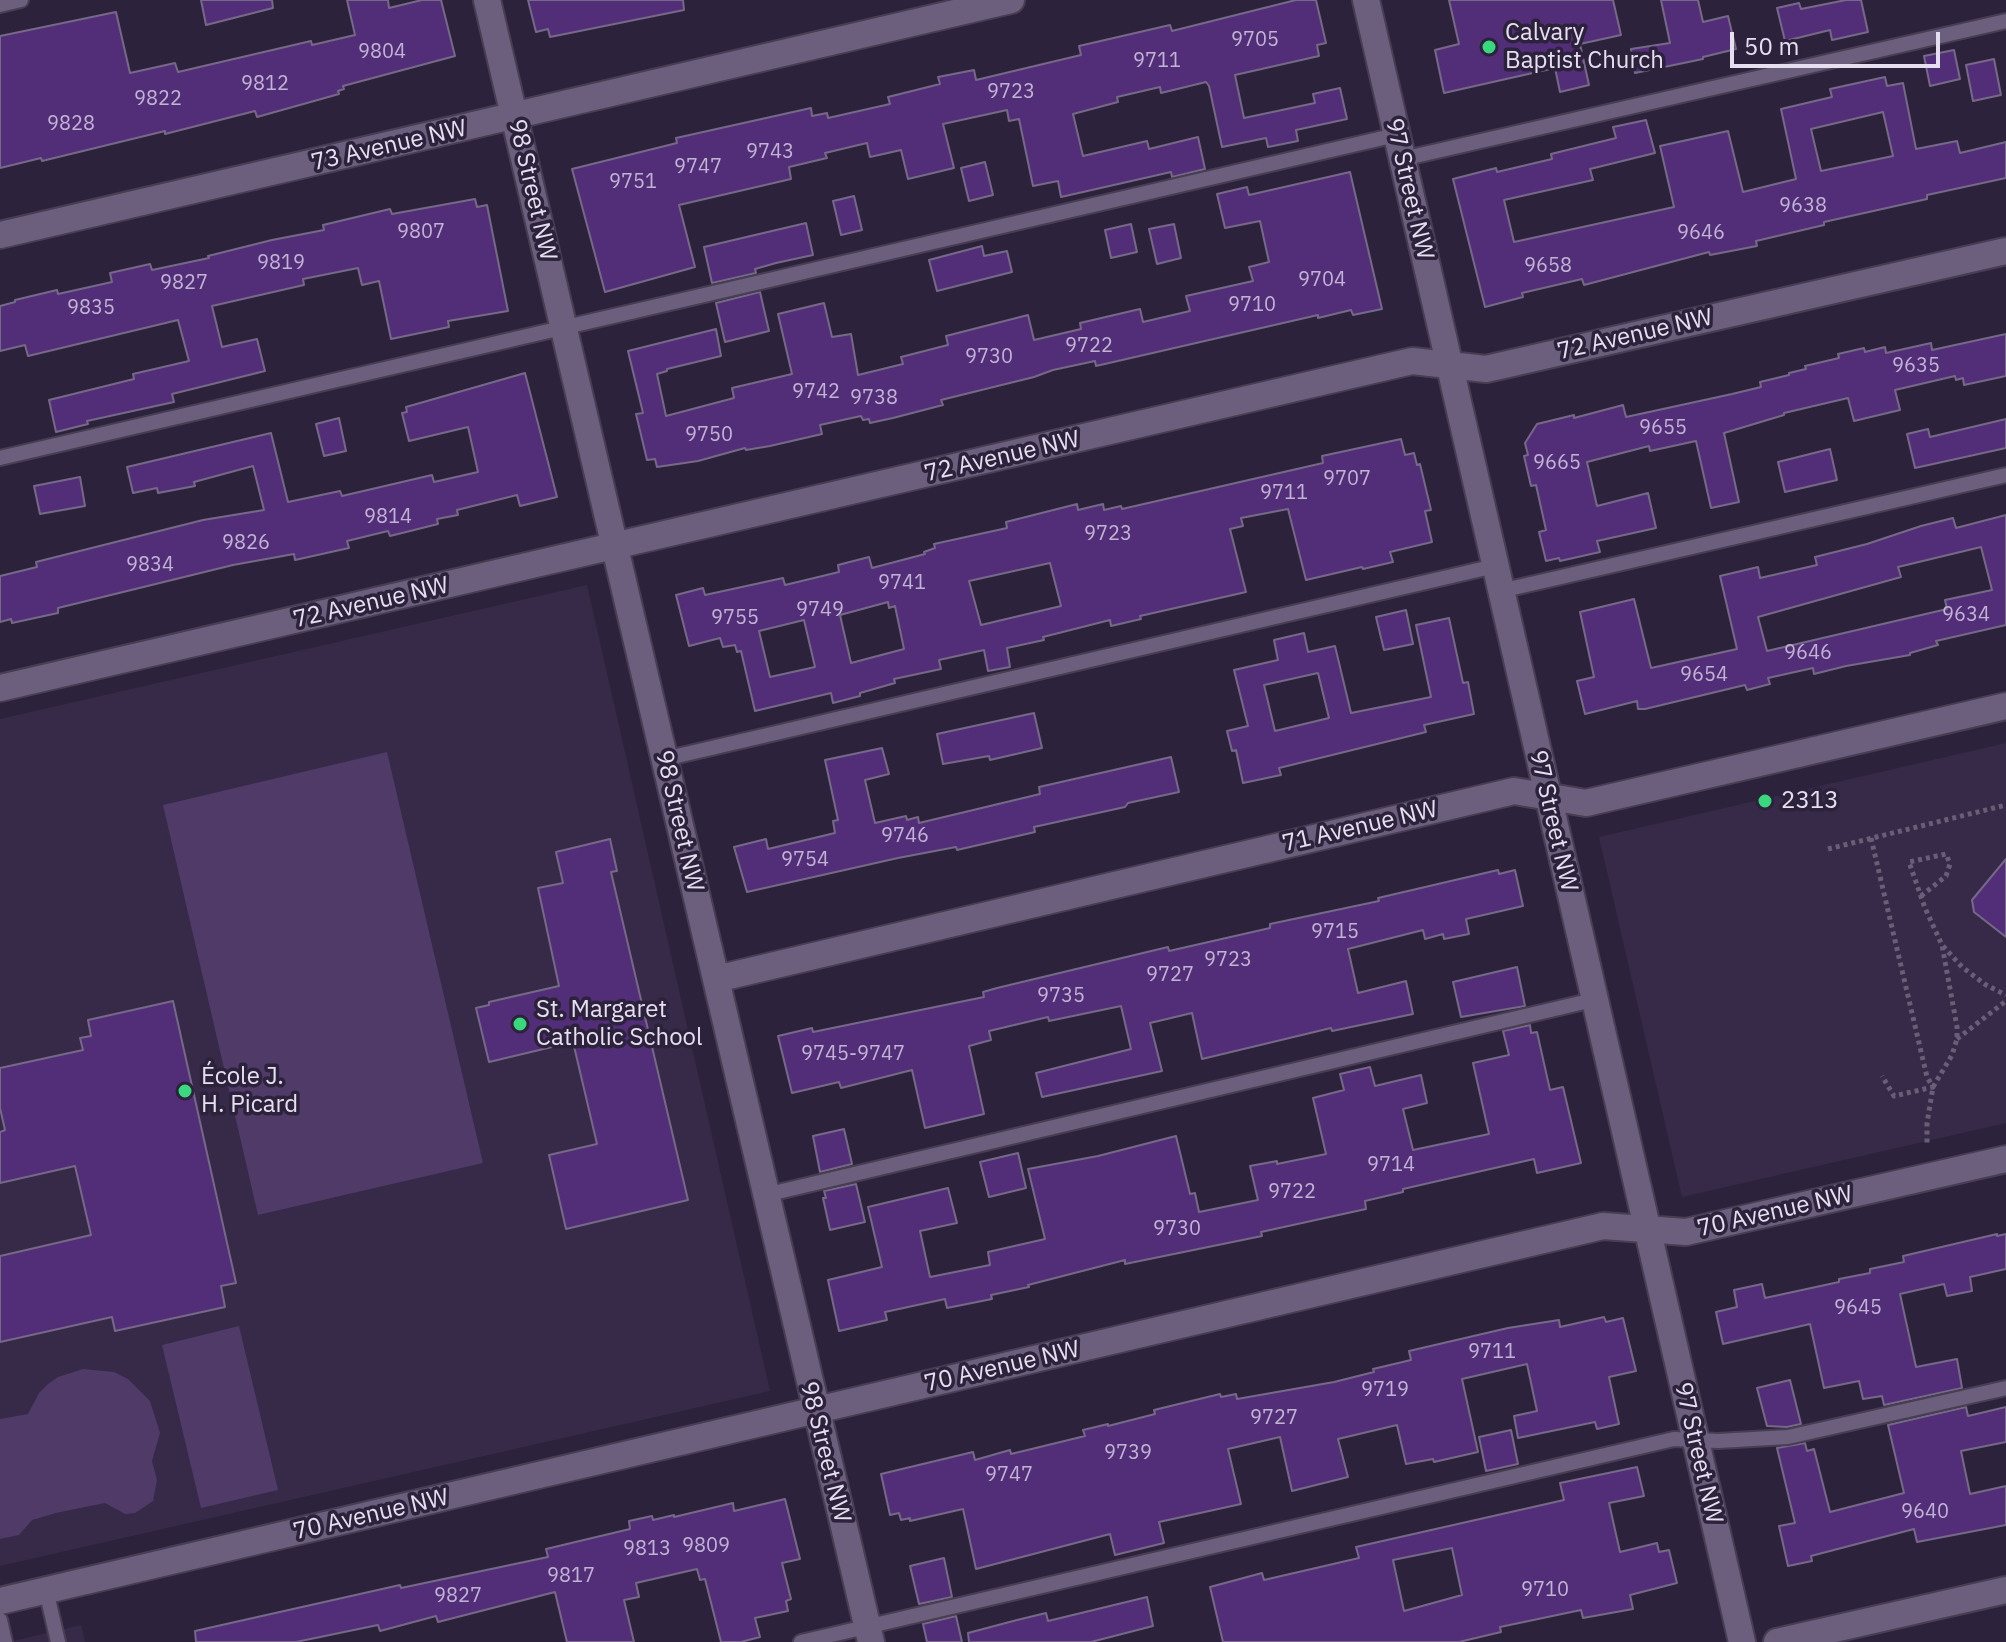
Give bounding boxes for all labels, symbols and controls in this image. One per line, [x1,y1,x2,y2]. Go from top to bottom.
scale bar [1734,16,1944,66]
place label: Calvary Baptist Church [1505,19,1664,75]
house number: 9705 [1231,28,1279,52]
text: 50 m [1744,30,1799,62]
marker: Calvary Baptist Church [1480,38,1498,56]
house number: 9804 [358,40,406,64]
house number: 9711 [1133,49,1181,73]
house number: 9812 [241,72,289,96]
house number: 9723 [987,80,1035,104]
house number: 9822 [134,87,182,111]
house number: 9828 [47,112,95,136]
street label: 73 Avenue NW [308,114,470,178]
street label: 97 Street NW [1379,115,1439,263]
street label: 98 Street NW [502,116,562,264]
house number: 9743 [746,140,794,164]
house number: 9747 [674,155,722,179]
house number: 9751 [609,170,657,194]
house number: 9638 [1779,194,1827,218]
house number: 9807 [397,220,445,244]
house number: 9646 [1677,221,1725,245]
house number: 9819 [257,251,305,275]
house number: 9658 [1524,254,1572,278]
house number: 9704 [1298,268,1346,292]
house number: 9827 [160,271,208,295]
house number: 9710 [1228,293,1276,317]
house number: 9835 [67,296,115,320]
street label: 72 Avenue NW [1554,303,1716,367]
house number: 9722 [1065,334,1113,358]
house number: 9730 [965,345,1013,369]
house number: 9635 [1892,354,1940,378]
house number: 9742 [792,380,840,404]
house number: 9738 [850,386,898,410]
house number: 9655 [1639,416,1687,440]
house number: 9750 [685,423,733,447]
street label: 72 Avenue NW [921,425,1083,489]
house number: 9665 [1533,451,1581,475]
house number: 9707 [1323,467,1371,491]
house number: 9711 [1260,481,1308,505]
house number: 9814 [364,505,412,529]
house number: 9723 [1084,522,1132,546]
house number: 9826 [222,531,270,555]
house number: 9834 [126,553,174,577]
street label: 72 Avenue NW [290,571,452,635]
house number: 9741 [878,571,926,595]
house number: 9749 [796,598,844,622]
house number: 9634 [1942,603,1990,627]
house number: 9755 [711,606,759,630]
house number: 9646 [1784,641,1832,665]
house number: 9654 [1680,663,1728,687]
street label: 98 Street NW [649,747,709,895]
street label: 97 Street NW [1523,747,1583,895]
place label: 2313 [1781,787,1839,815]
marker: 2313 [1756,792,1774,810]
street label: 71 Avenue NW [1279,795,1441,859]
house number: 9746 [881,824,929,848]
house number: 9754 [781,848,829,872]
house number: 9715 [1311,920,1359,944]
house number: 9723 [1204,948,1252,972]
house number: 9727 [1146,963,1194,987]
house number: 9735 [1037,984,1085,1008]
place label: St. Margaret Catholic School [536,996,703,1052]
marker: St. Margaret Catholic School [511,1015,529,1033]
house number: 9745-9747 [801,1042,905,1066]
place label: École J. H. Picard [201,1063,298,1119]
marker: École J. H. Picard [176,1082,194,1100]
house number: 9714 [1367,1153,1415,1177]
house number: 9722 [1268,1180,1316,1204]
street label: 70 Avenue NW [1694,1180,1856,1244]
house number: 9730 [1153,1217,1201,1241]
house number: 9645 [1834,1296,1882,1320]
street label: 70 Avenue NW [921,1335,1083,1399]
house number: 9711 [1468,1340,1516,1364]
house number: 9719 [1361,1378,1409,1402]
street label: 98 Street NW [794,1379,856,1525]
street label: 97 Street NW [1668,1379,1728,1527]
house number: 9727 [1250,1406,1298,1430]
house number: 9739 [1104,1441,1152,1465]
house number: 9747 [985,1463,1033,1487]
street label: 70 Avenue NW [290,1483,452,1547]
house number: 9640 [1901,1500,1949,1524]
house number: 9809 [682,1534,730,1558]
house number: 9813 [623,1537,671,1561]
house number: 9817 [547,1564,595,1588]
house number: 9710 [1521,1578,1569,1602]
house number: 9827 [434,1584,482,1608]

